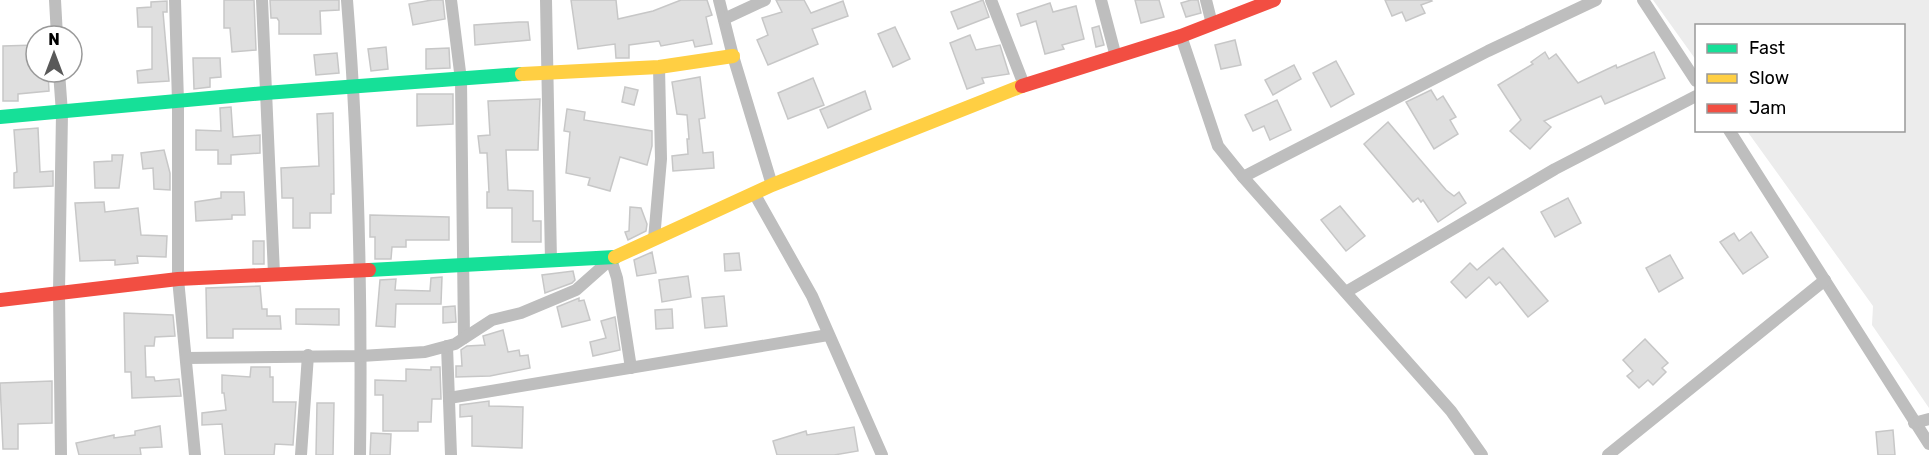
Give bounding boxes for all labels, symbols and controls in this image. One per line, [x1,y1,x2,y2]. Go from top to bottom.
north arrow [24,24,84,84]
legend [1695,24,1905,132]
text: N [48,30,60,49]
text: Fast [1749,37,1785,59]
text: Slow [1749,67,1789,89]
text: Jam [1749,97,1786,119]

